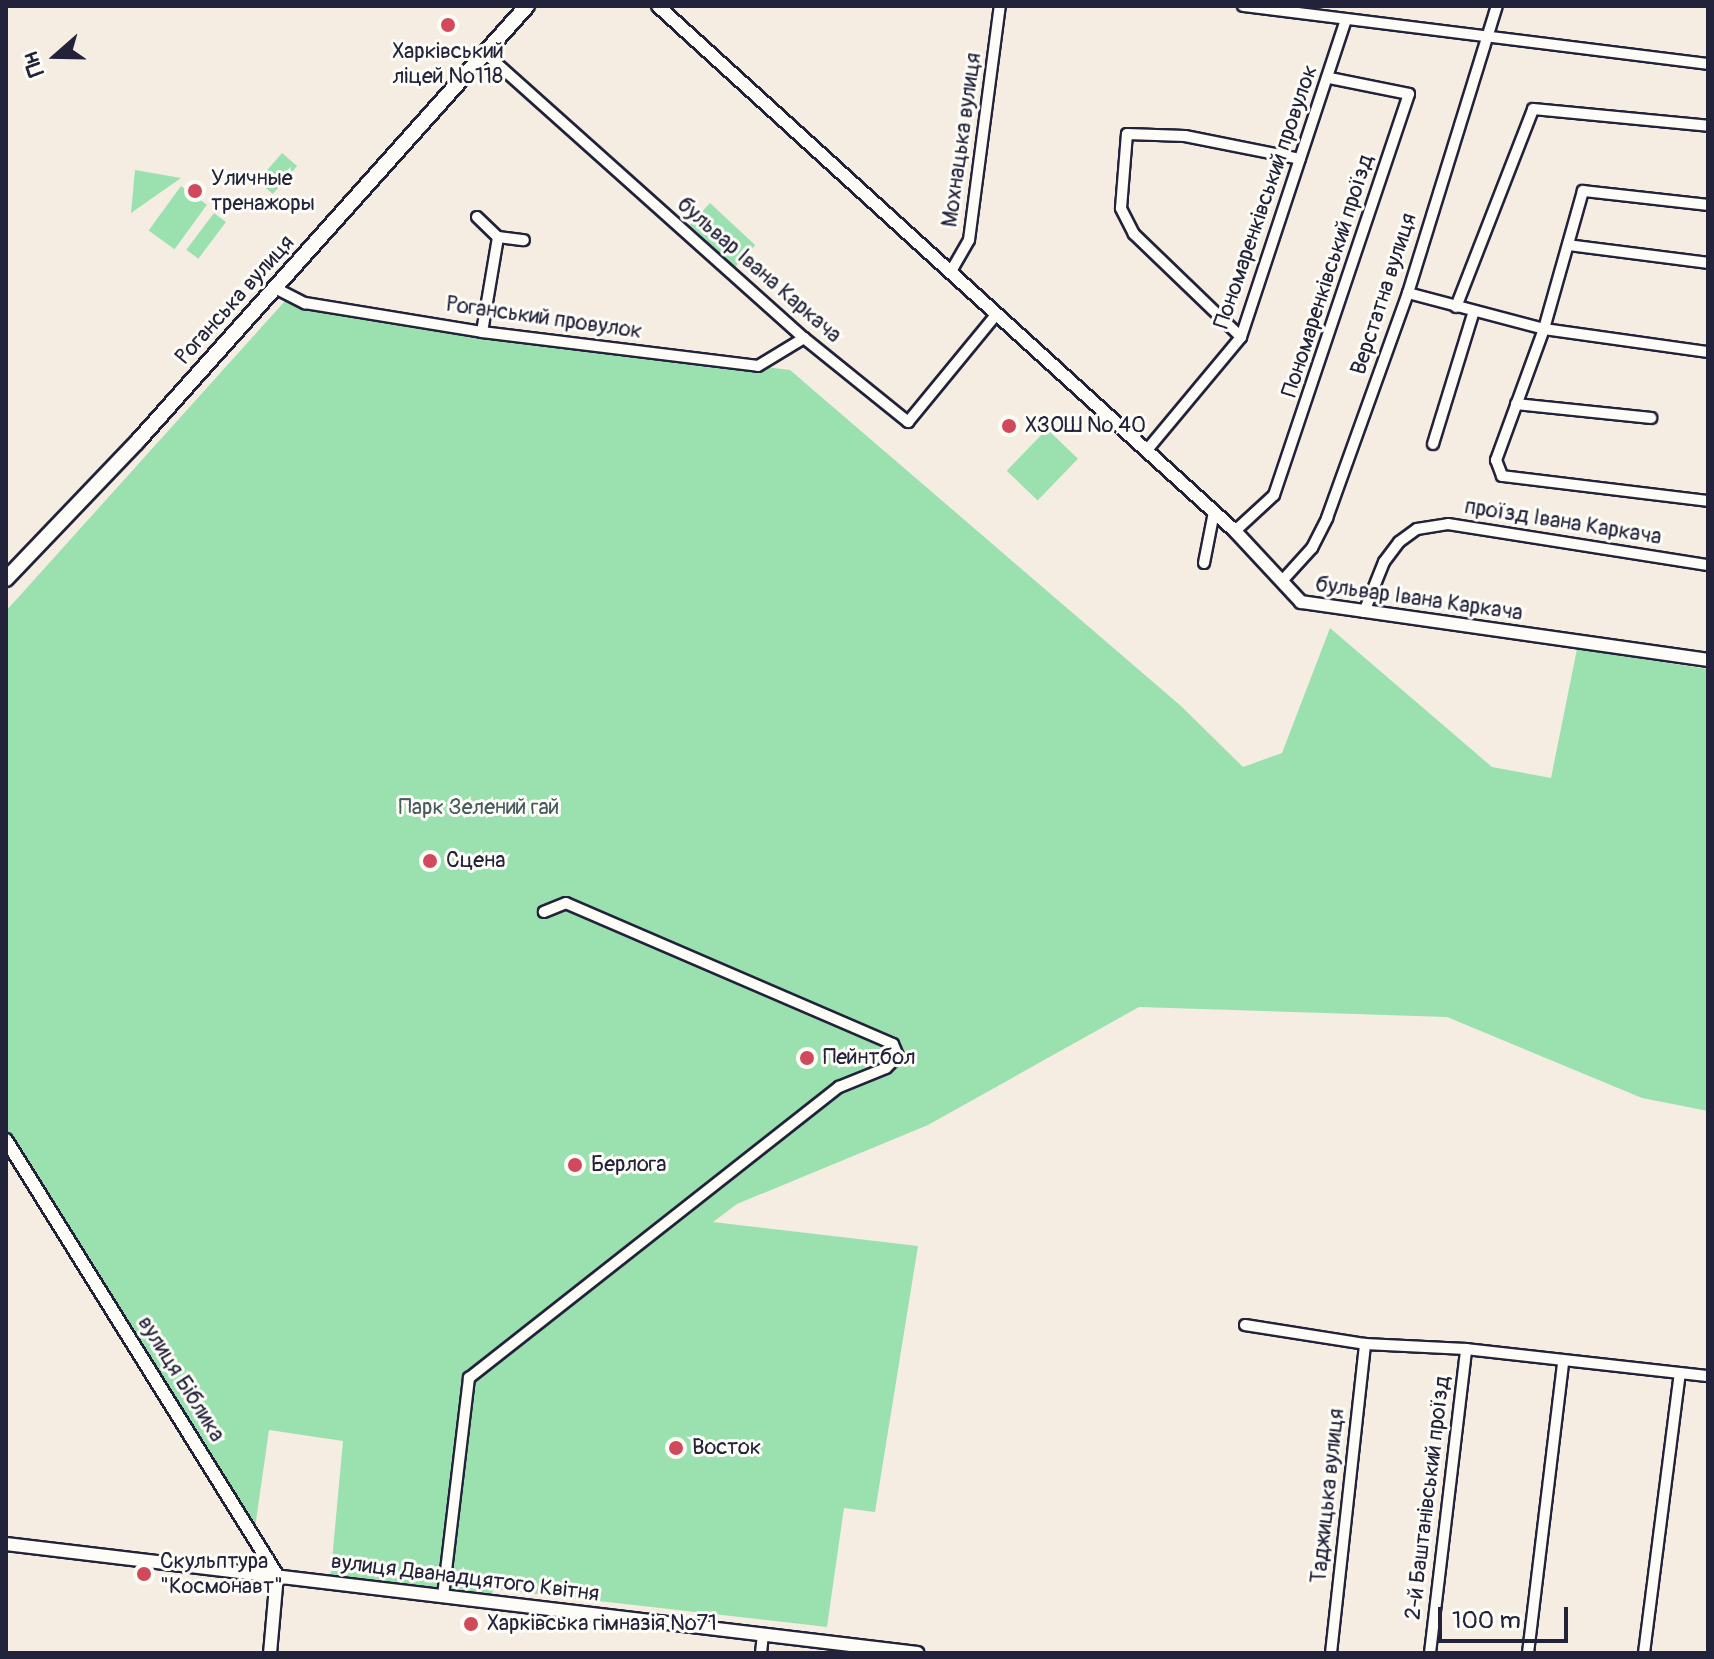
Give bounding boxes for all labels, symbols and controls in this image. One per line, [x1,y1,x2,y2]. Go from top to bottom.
north arrow [16,16,96,96]
marker: Харківський ліцей №118 [439,16,457,34]
place label: Харківський ліцей №118 [392,38,504,90]
text: Пн [16,48,51,80]
street label: Мохнацька вулиця [937,51,987,229]
street label: Пономаренківський провулок [1208,62,1324,332]
street label: Пономаренківський проїзд [1276,151,1380,401]
place label: Уличные тренажоры [211,165,315,216]
marker: Уличные тренажоры [186,182,204,200]
street label: бульвар Івана Каркача [671,191,847,349]
street label: Верстатна вулиця [1345,210,1423,378]
street label: Роганська вулиця [170,230,300,370]
street label: Роганський провулок [444,291,644,345]
place label: ХЗОШ № 40 [1025,413,1146,439]
marker: ХЗОШ № 40 [1000,417,1018,435]
street label: проїзд Івана Каркача [1463,493,1663,551]
street label: бульвар Івана Каркача [1314,571,1524,627]
park label: Парк Зелений гай [399,795,559,821]
place label: Сцена [446,848,505,874]
marker: Сцена [421,852,439,870]
place label: Пейнтбол [823,1045,916,1071]
marker: Пейнтбол [798,1049,816,1067]
place label: Берлога [591,1152,667,1178]
marker: Берлога [566,1156,584,1174]
street label: вулиця Біблика [132,1311,230,1447]
street label: 2-й Баштанівський проїзд [1400,1375,1456,1621]
street label: Таджицька вулиця [1306,1407,1350,1585]
place label: Восток [692,1435,761,1461]
marker: Восток [667,1439,685,1457]
place label: Скульптура "Космонавт" [160,1548,283,1600]
street label: вулиця Дванадцятого Квітня [329,1548,601,1608]
marker: Скульптура "Космонавт" [135,1565,153,1583]
scale bar [1442,1591,1572,1641]
text: 100 m [1452,1606,1521,1635]
place label: Харківська гімназія №71 [487,1611,717,1637]
marker: Харківська гімназія №71 [462,1615,480,1633]

